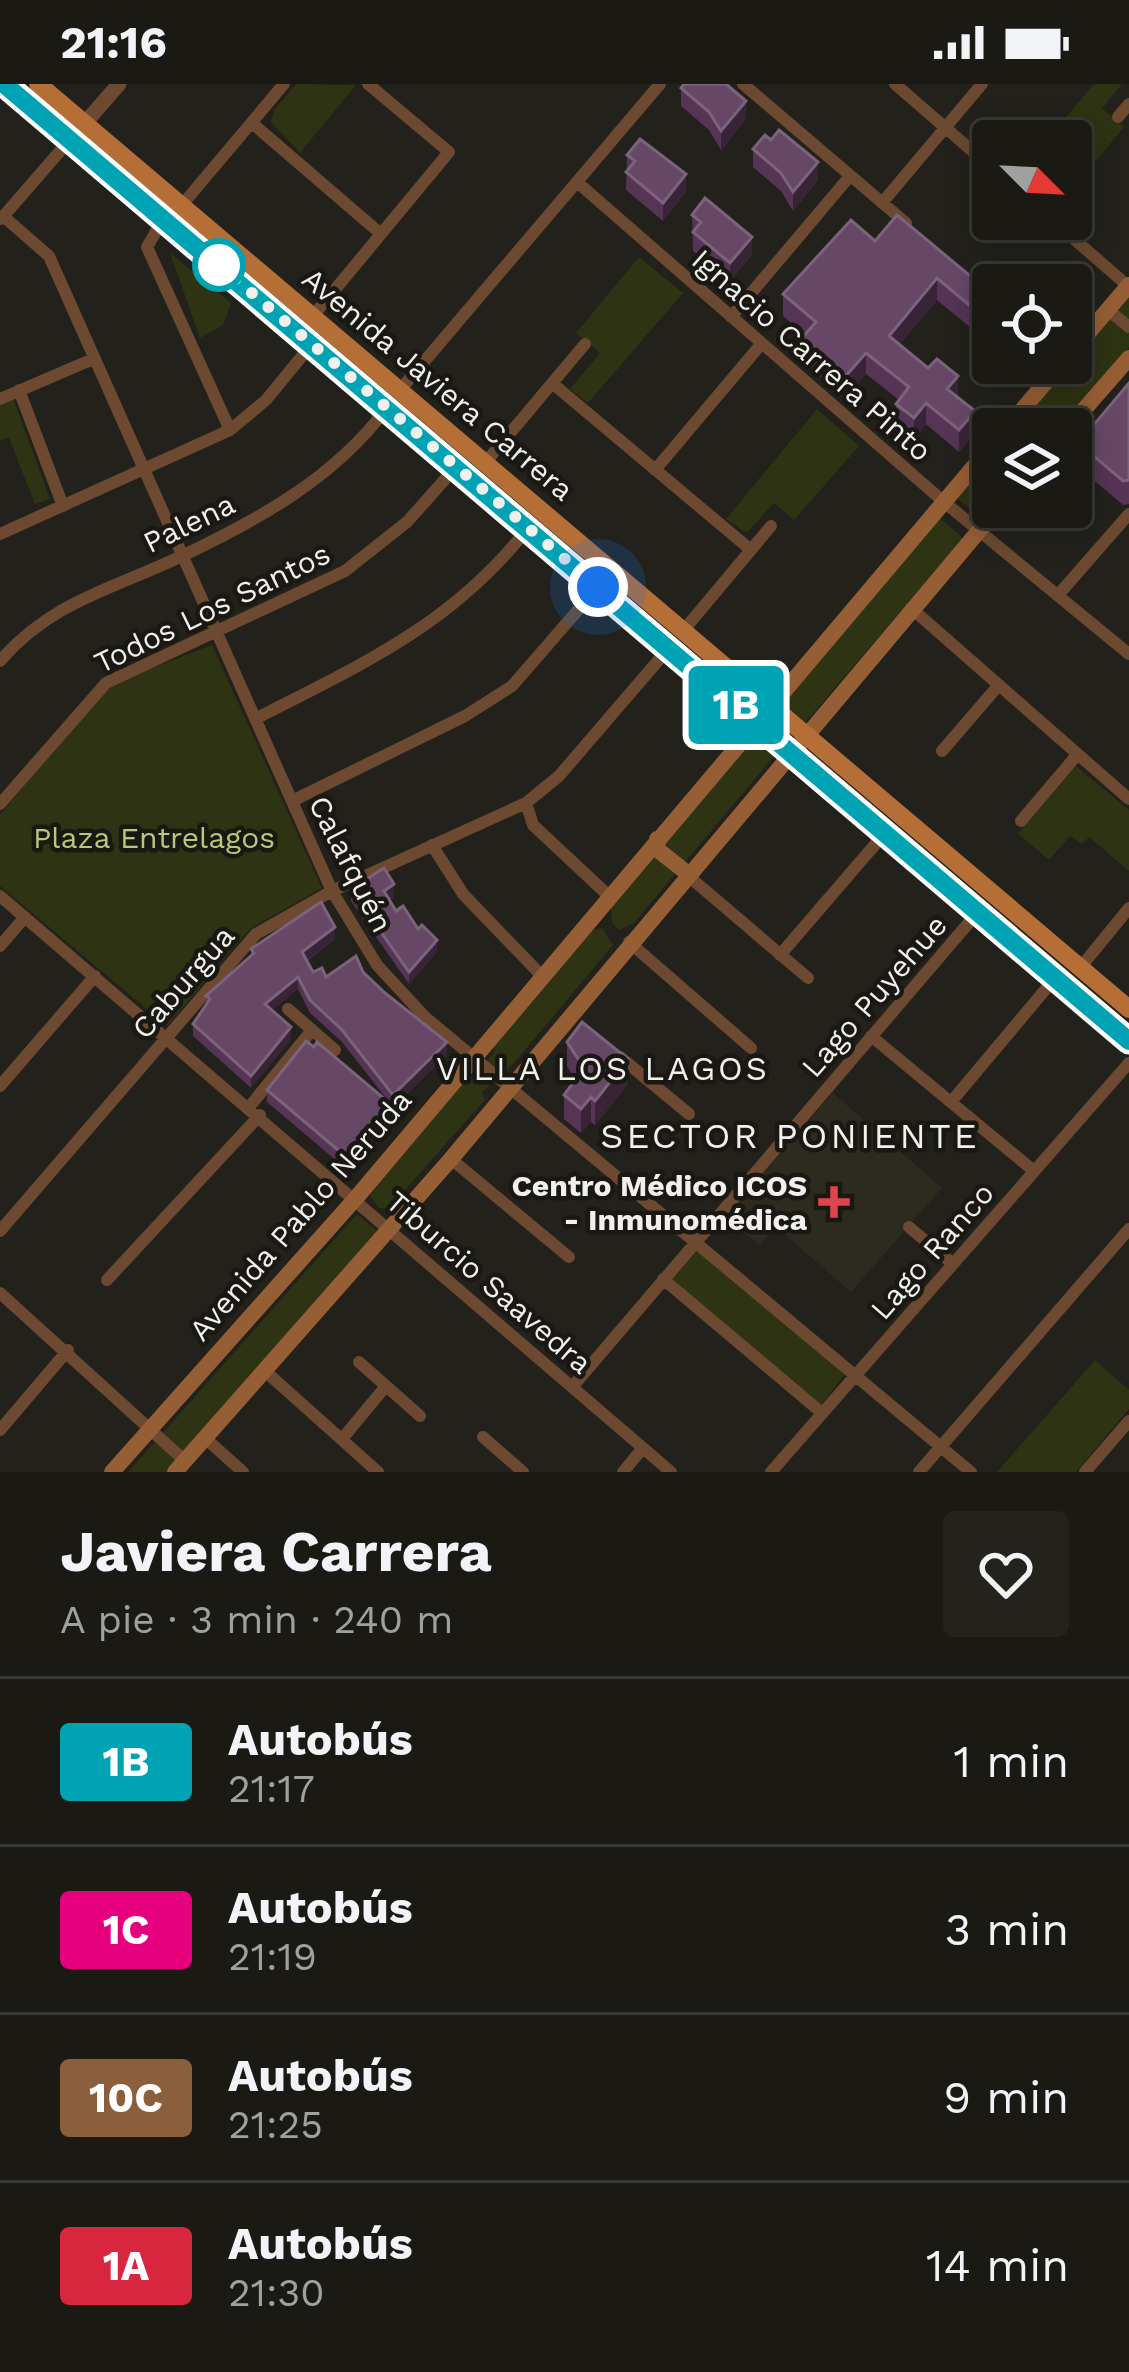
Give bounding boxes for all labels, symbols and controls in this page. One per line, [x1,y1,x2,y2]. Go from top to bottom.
text: 21:16 [60,16,167,69]
north arrow [972,120,1092,240]
map controls [972,120,1092,528]
unlabelled marker [194,240,244,290]
street label: Ignacio Carrera Pinto [685,242,939,468]
street label: Avenida Javiera Carrera [295,260,581,508]
button: locate [972,264,1092,384]
button: layers [972,408,1092,528]
street label: Palena [138,486,240,560]
street label: Todos Los Santos [88,536,336,680]
your location [568,557,628,617]
line badge: 1B [682,666,790,744]
text: 1B [713,680,759,729]
street label: Calafquén [302,790,400,938]
park label: Plaza Entrelagos [33,820,275,855]
street label: Lago Puyehue [794,908,954,1084]
street label: Caburgua [125,918,241,1045]
district label: VILLA LOS LAGOS [436,1049,770,1088]
street label: Avenida Pablo Neruda [182,1082,418,1348]
district label: SECTOR PONIENTE [600,1115,980,1157]
place label: Centro Médico ICOS - Inmunomédica [511,1168,808,1237]
street label: Lago Ranco [863,1176,1001,1326]
street label: Tiburcio Saavedra [379,1183,599,1381]
marker: Centro Médico ICOS - Inmunomédica [818,1186,850,1218]
button: heart [943,1511,1069,1637]
text: Javiera Carrera [60,1518,492,1585]
text: A pie · 3 min · 240 m [60,1597,453,1642]
text: Autobús [228,1713,413,1766]
text: 1 min [953,1735,1069,1788]
text: 1B [103,1737,149,1786]
text: 21:17 [228,1766,315,1811]
text: Autobús [228,1881,413,1934]
text: 3 min [945,1903,1069,1956]
text: 1C [103,1905,149,1954]
text: 21:19 [228,1934,317,1979]
text: Autobús [228,2049,413,2102]
text: 9 min [943,2071,1069,2124]
text: 10C [89,2073,163,2122]
text: 21:25 [228,2102,323,2147]
text: Autobús [228,2217,413,2270]
text: 14 min [926,2239,1069,2292]
text: 1A [103,2241,149,2290]
text: 21:30 [228,2270,325,2315]

